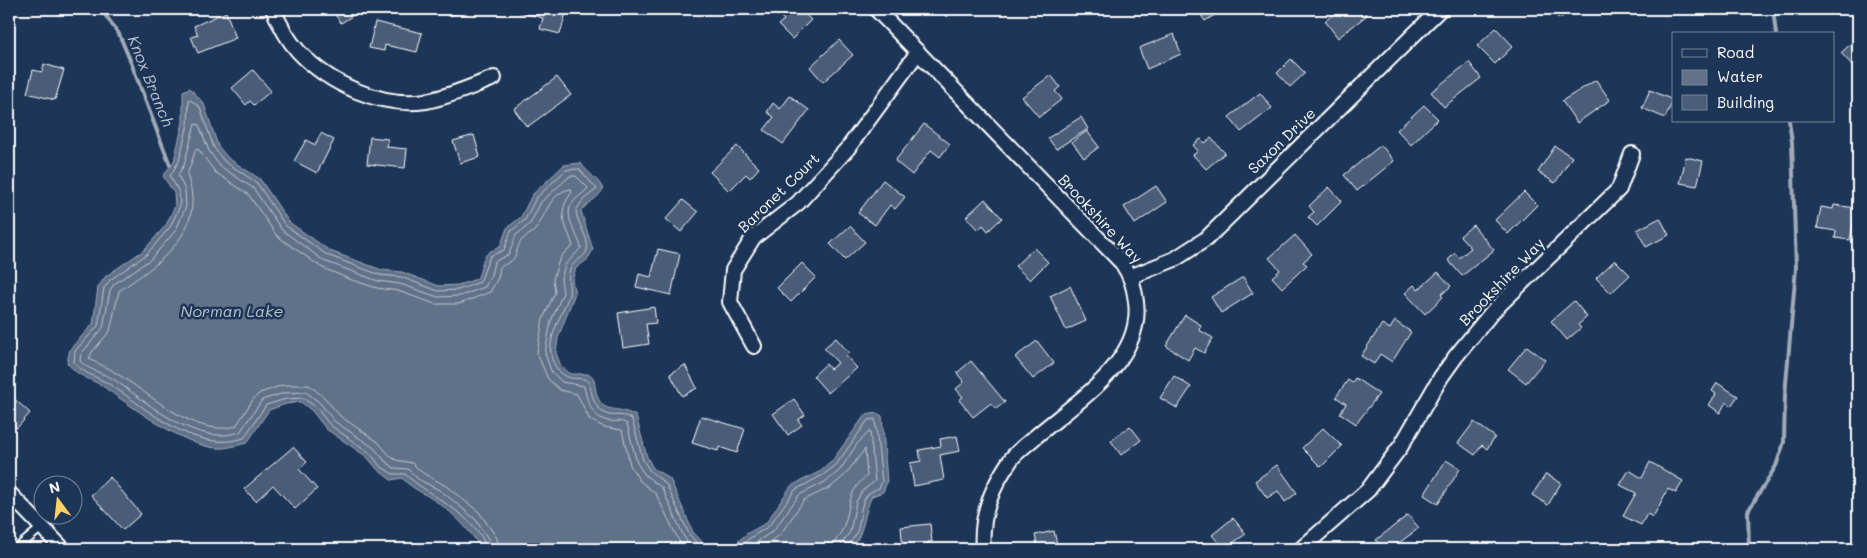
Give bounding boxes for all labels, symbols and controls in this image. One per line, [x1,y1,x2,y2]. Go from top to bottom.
water label: Knox Branch [124,32,179,130]
legend [1672,32,1834,122]
text: Road [1717,42,1754,62]
text: Water [1717,66,1763,86]
text: Building [1717,92,1774,112]
street label: Saxon Drive [1243,103,1320,178]
street label: Baronet Court [733,148,823,236]
street label: Brookshire Way [1054,169,1147,267]
street label: Brookshire Way [1454,233,1548,330]
water label: Norman Lake [181,300,283,321]
north arrow [32,476,82,526]
text: N [47,476,62,498]

